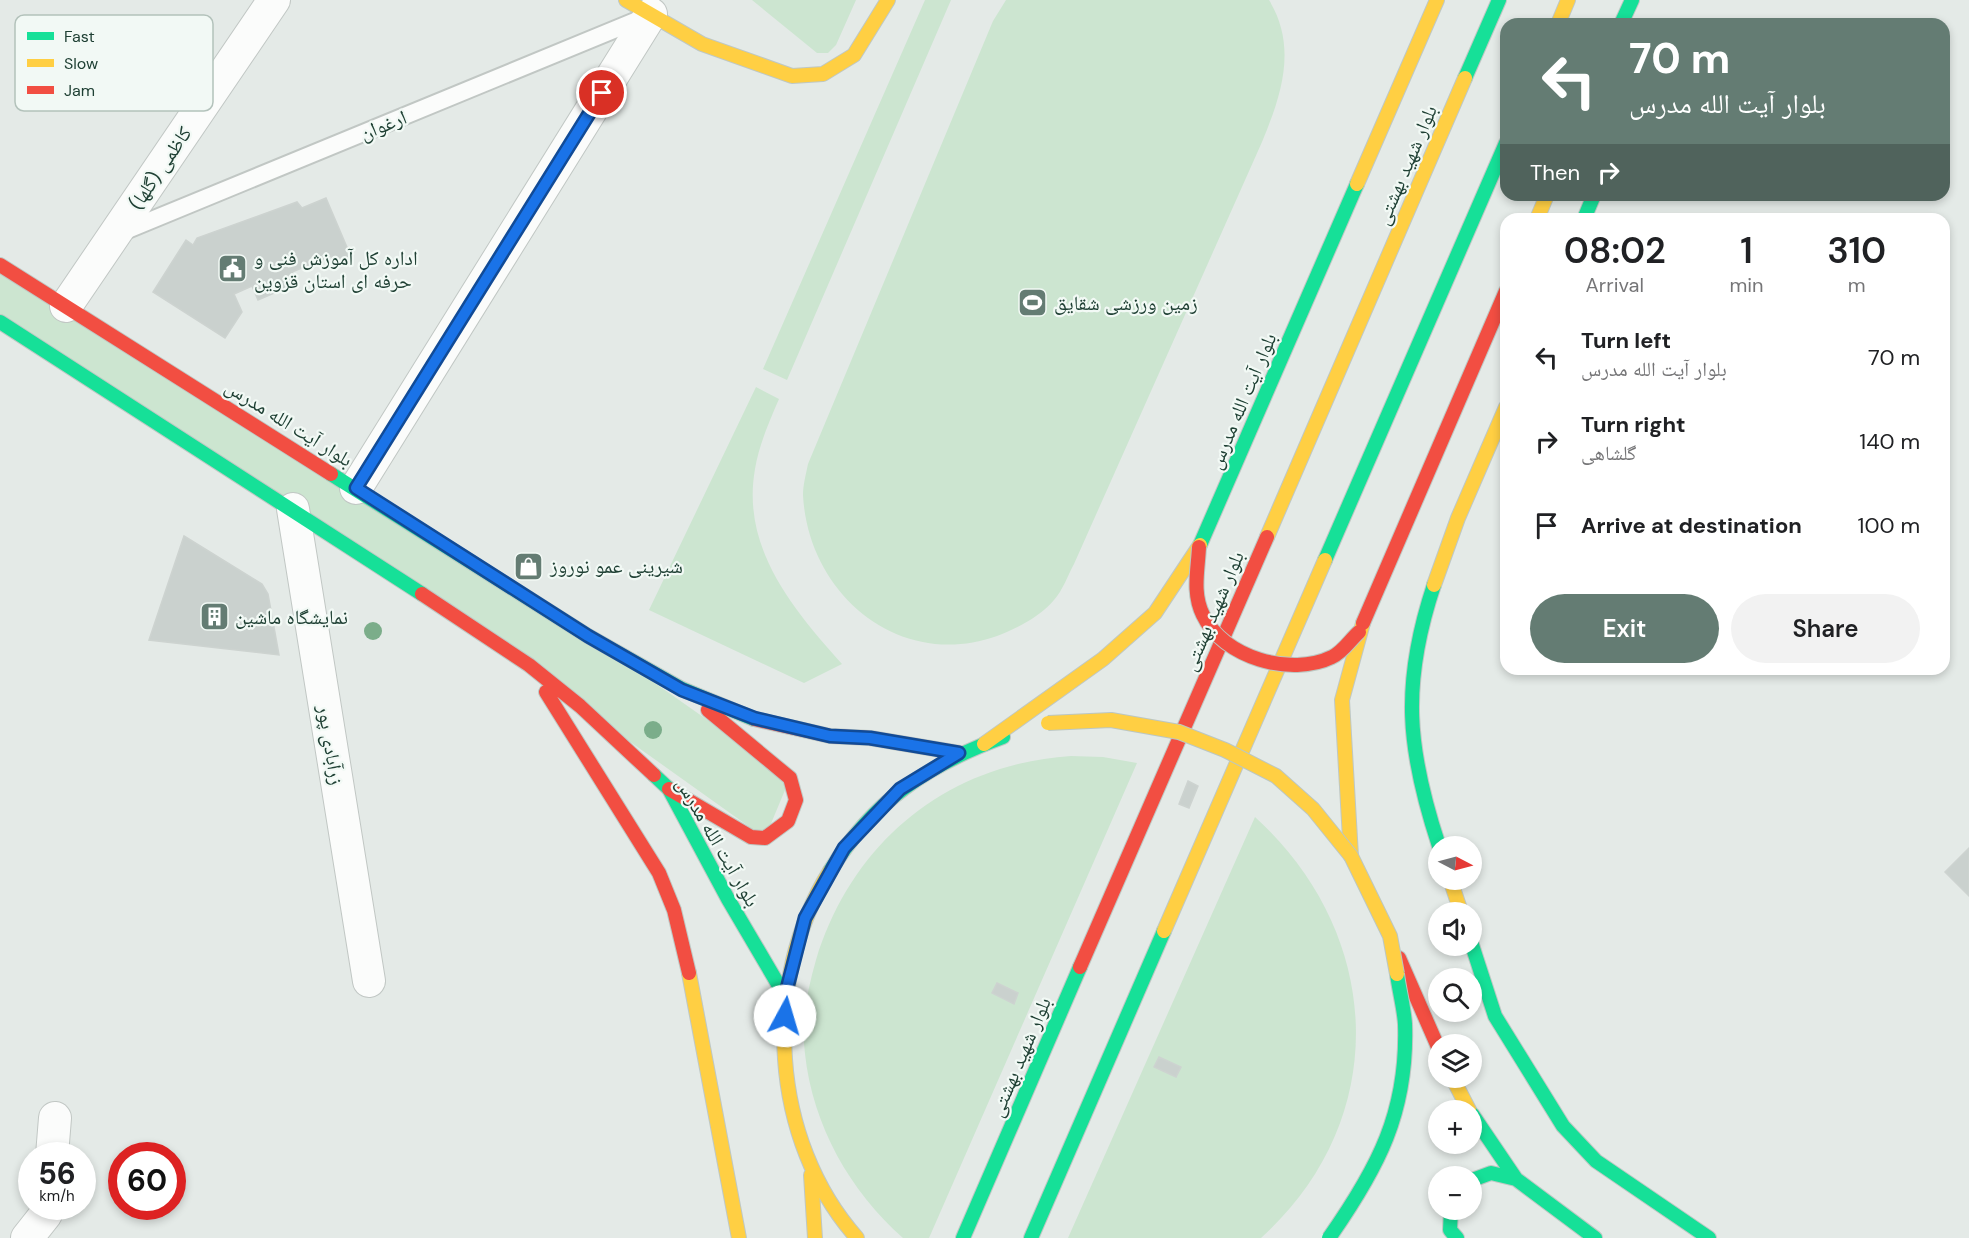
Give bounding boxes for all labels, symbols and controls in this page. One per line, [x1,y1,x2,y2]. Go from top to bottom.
legend [15,15,213,111]
text: Fast [64,26,95,47]
text: 70 m [1629,31,1730,86]
icon: left [1530,42,1608,120]
text: Slow [64,53,98,74]
pin [576,67,627,118]
icon: arrive [585,76,618,109]
text: Jam [64,80,95,101]
text: بلوار آیت الله مدرس [1629,86,1826,121]
street label: بلوار شهید بهشتی [1369,101,1443,229]
street label: ارغوان [356,104,410,146]
street label: کاظمی (گلها) [123,121,197,215]
icon: right [1592,156,1625,189]
text: Then [1530,158,1580,187]
text: 08:02 [1564,227,1666,274]
text: 1 [1740,227,1753,274]
text: 310 [1827,227,1886,274]
place label: اداره کل آموزش فنی و حرفه ای استان قزوین [254,245,418,294]
public building icon: اداره کل آموزش فنی و حرفه ای استان قزوین [217,253,249,285]
text: Arrival [1586,272,1644,298]
text: min [1729,272,1764,298]
text: m [1848,272,1866,298]
sports icon: زمین ورزشی شقایق [1017,287,1049,319]
place label: زمین ورزشی شقایق [1054,290,1198,316]
text: Turn left [1581,326,1671,355]
street label: بلوار آیت الله مدرس [1202,329,1282,473]
icon: left [1530,341,1563,374]
text: 70 m [1868,343,1920,372]
text: بلوار آیت الله مدرس [1581,356,1727,382]
street label: بلوار آیت الله مدرس [220,373,358,473]
text: Turn right [1581,410,1686,439]
icon: right [1530,425,1563,458]
text: 140 m [1859,427,1920,456]
text: گلشاهی [1581,440,1636,466]
icon: arrive [1530,509,1563,542]
text: Arrive at destination [1581,511,1802,540]
text: 100 m [1858,511,1920,540]
street label: بلوار شهید بهشتی [1176,547,1250,675]
shop icon: شیرینی عمو نوروز [513,550,545,582]
place label: شیرینی عمو نوروز [549,553,683,579]
button: Exit [1530,594,1719,663]
button: Share [1731,594,1920,663]
building icon: نمایشگاه ماشین [198,601,230,633]
place label: نمایشگاه ماشین [235,604,348,630]
street label: زرآبادی پور [312,702,350,787]
street label: بلوار آیت الله مدرس [670,772,766,912]
north arrow [1428,836,1482,890]
map controls [1428,836,1482,1220]
button: sound [1428,902,1482,956]
button: search [1428,968,1482,1022]
position arrow [753,984,817,1048]
street label: بلوار شهید بهشتی [983,993,1057,1121]
button: layers [1428,1034,1482,1088]
button: + [1428,1100,1482,1154]
speed limit sign: 60 [108,1142,186,1220]
text: 56 [38,1154,76,1193]
button: − [1428,1166,1482,1220]
text: km/h [39,1186,75,1206]

